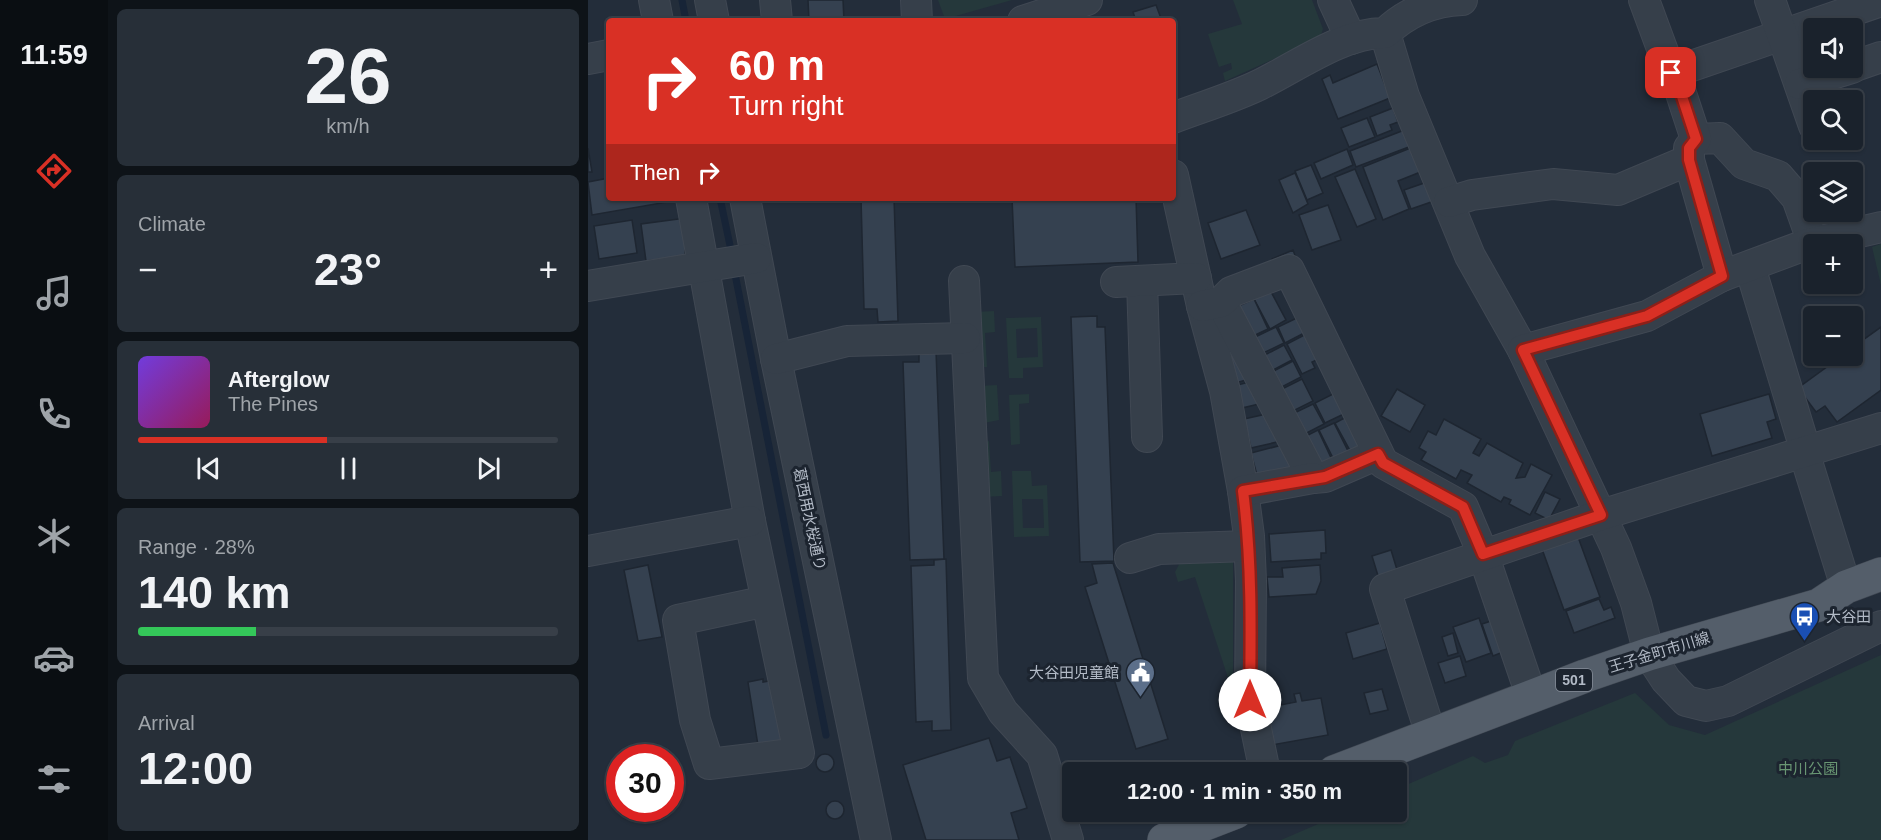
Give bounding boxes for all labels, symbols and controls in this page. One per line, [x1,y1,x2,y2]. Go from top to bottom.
map controls [1803,18,1863,366]
button: sound [1803,18,1863,78]
text: 26 [305,32,391,120]
text: 11:59 [20,40,88,70]
icon: right [630,42,708,120]
text: 60 m [729,42,825,89]
pin [1645,47,1696,98]
icon: arrive [1654,56,1687,89]
button: search [1803,90,1863,150]
text: Turn right [729,91,844,121]
text: km/h [326,115,370,137]
icon: directions [33,150,75,192]
icon: right [692,156,725,189]
text: Then [630,160,680,185]
button: layers [1803,162,1863,222]
text: Climate [138,213,206,235]
button: + [1803,234,1863,294]
text: 23° [314,244,382,295]
text: − [138,251,157,288]
text: + [539,251,558,288]
icon: music [33,272,75,314]
button: − [1803,306,1863,366]
text: Afterglow [228,367,329,392]
icon: phone [33,393,75,435]
text: The Pines [228,393,318,415]
icon: previous [192,452,225,485]
icon: pause [332,452,365,485]
icon: next [472,452,505,485]
street label: 葛西用水桜通り [791,466,829,572]
icon: climate [33,515,75,557]
text: Range · 28% [138,536,255,558]
text: 140 km [138,567,291,618]
bus stop icon: 大谷田 [1789,600,1821,642]
place label: 大谷田 [1826,608,1871,625]
street label: 王子金町市川線 [1606,629,1712,675]
icon: car [33,637,75,679]
public building icon: 大谷田児童館 [1124,656,1156,698]
place label: 大谷田児童館 [1029,664,1119,681]
position arrow [1218,668,1282,732]
road number: 501 [1556,669,1592,691]
text: Arrival [138,712,195,734]
text: 12:00 [138,743,253,794]
speed limit sign: 30 [606,744,684,822]
icon: filters [33,758,75,800]
park label: 中川公園 [1778,760,1838,777]
text: 12:00 · 1 min · 350 m [1127,779,1342,804]

